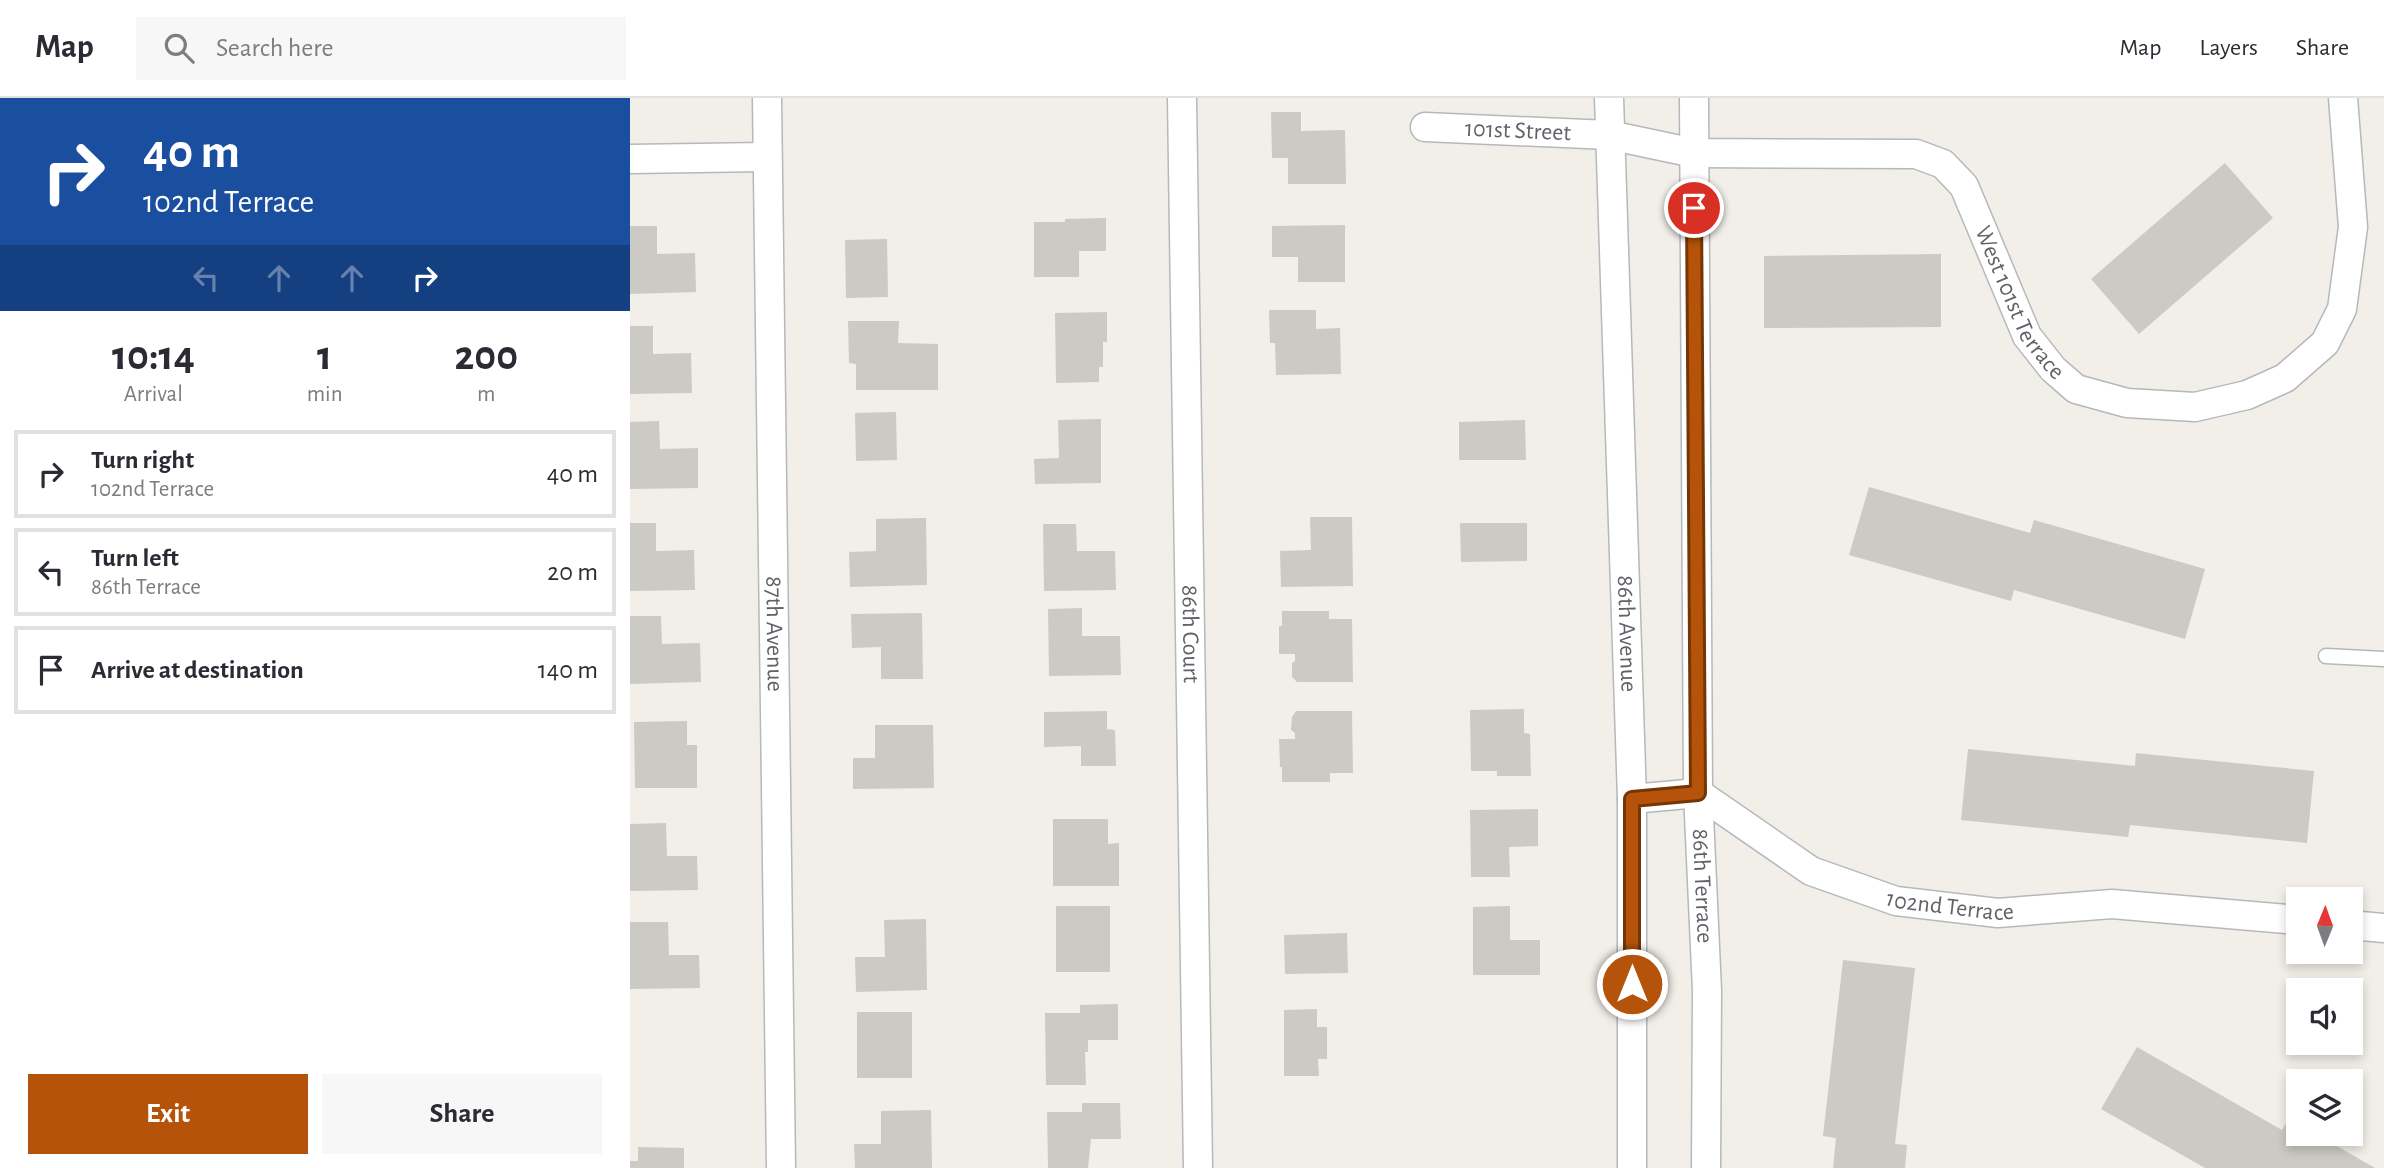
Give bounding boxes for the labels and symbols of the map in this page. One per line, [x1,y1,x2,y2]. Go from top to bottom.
street label: 101st Street [1464,117,1572,145]
pin [1664,178,1724,238]
street label: West 101st Terrace [1970,223,2068,385]
street label: 86th Avenue [1613,575,1640,692]
street label: 87th Avenue [761,576,787,692]
street label: 86th Court [1177,585,1203,683]
street label: 86th Terrace [1688,828,1717,944]
street label: 102nd Terrace [1883,886,2015,925]
north arrow [2286,887,2362,964]
position arrow [1595,947,1669,1021]

